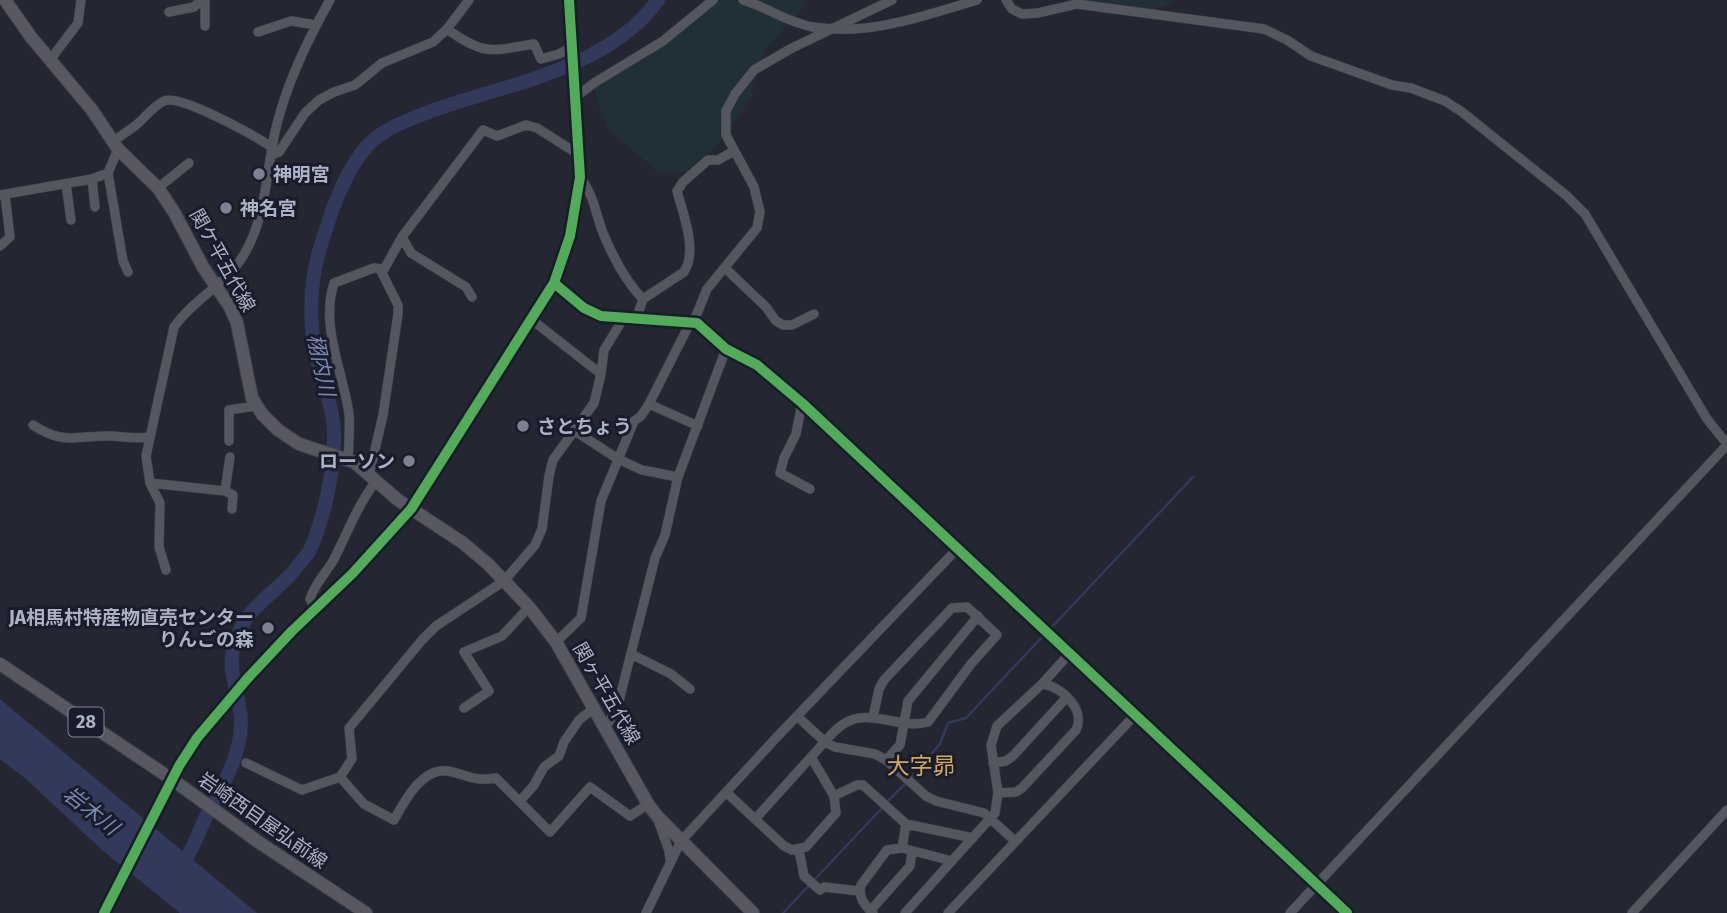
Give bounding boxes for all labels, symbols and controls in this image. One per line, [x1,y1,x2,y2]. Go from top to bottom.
place label: 神明宮 [273,163,330,186]
marker: 神明宮 [251,166,267,182]
place label: 神名宮 [240,197,297,220]
marker: 神名宮 [218,200,234,216]
street label: 関ケ平五代線 [185,205,260,316]
water label: 栩内川 [302,331,341,400]
place label: さとちょう [537,415,632,438]
marker: さとちょう [515,418,531,434]
place label: ローソン [319,450,395,473]
marker: ローソン [401,453,417,469]
place label: JA相馬村特産物直売センター りんごの森 [8,606,254,651]
marker: JA相馬村特産物直売センター りんごの森 [260,620,276,636]
street label: 関ヶ平五代線 [568,638,645,748]
road number: 28 [68,708,104,736]
district label: 大字昴 [887,752,956,780]
street label: 岩崎西目屋弘前線 [194,767,332,873]
water label: 岩木川 [58,781,125,842]

